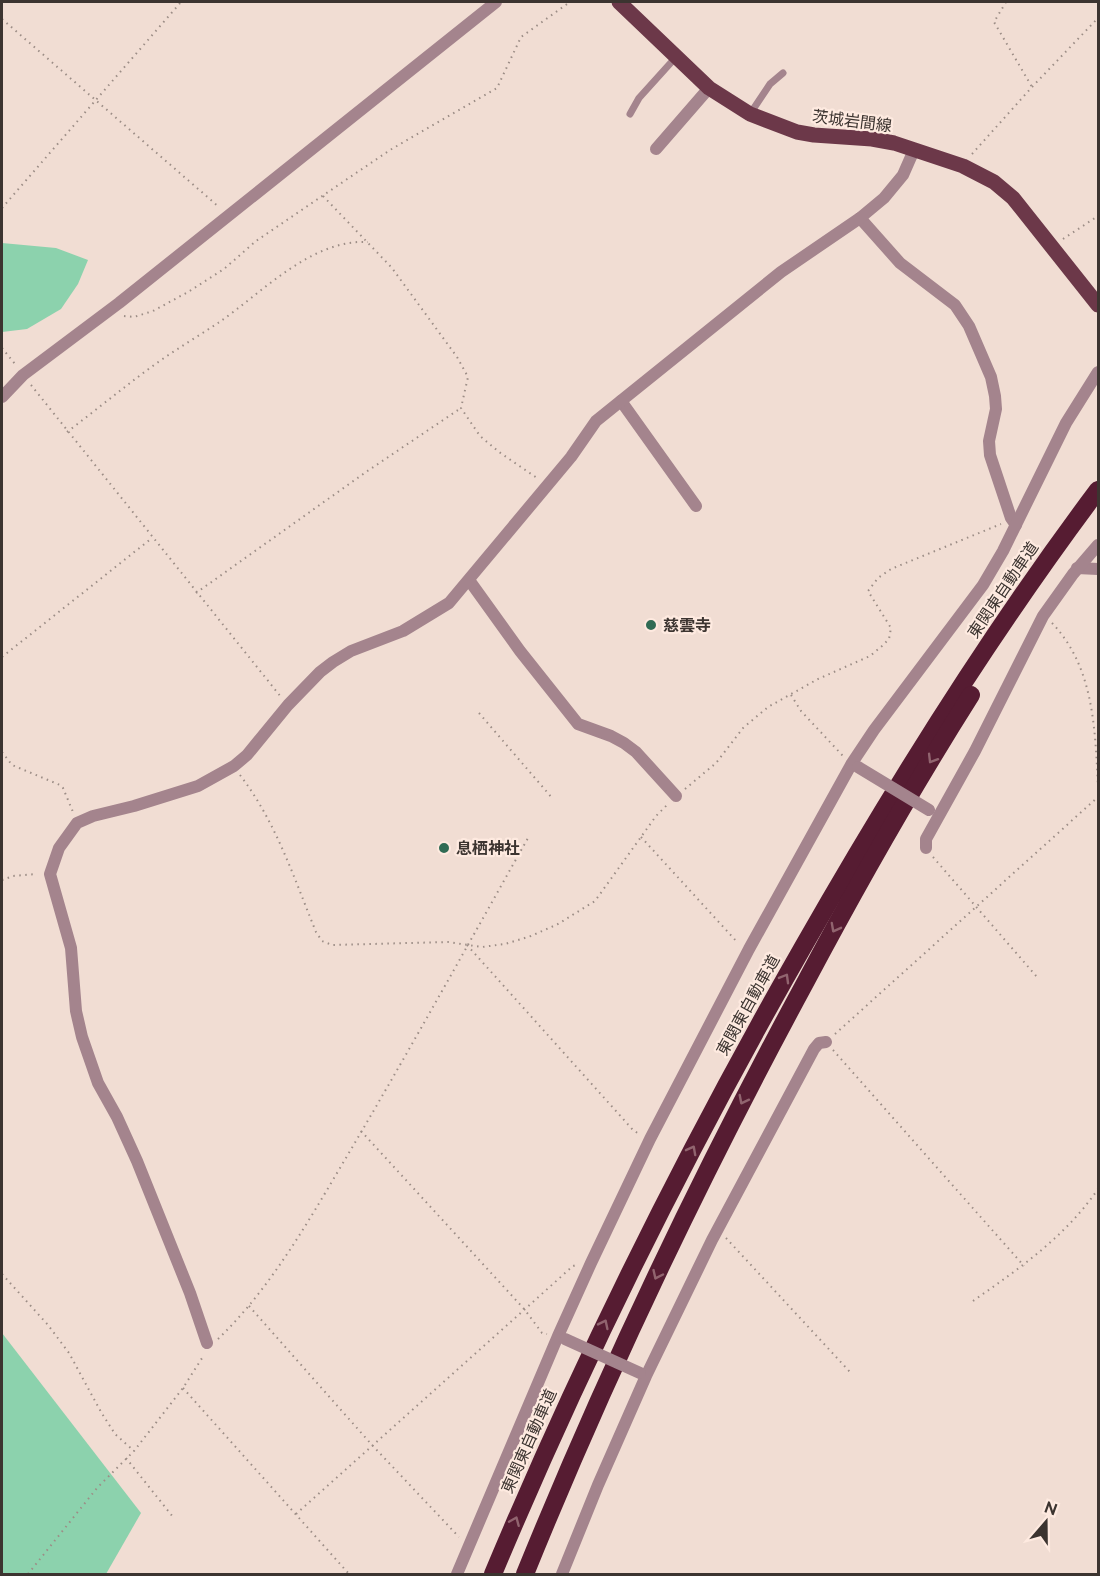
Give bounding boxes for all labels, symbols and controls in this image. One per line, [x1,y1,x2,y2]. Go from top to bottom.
street label: 茨城岩間線 [811,107,893,135]
street label: 東関東自動車道 [964,538,1042,642]
place label: 慈雲寺 [663,616,711,635]
marker: 慈雲寺 [644,618,658,632]
one-way arrow [928,753,940,763]
place label: 息栖神社 [456,839,520,858]
marker: 息栖神社 [437,841,451,855]
one-way arrow [831,921,842,932]
street label: 東関東自動車道 [713,951,783,1059]
one-way arrow [778,974,789,984]
one-way arrow [739,1093,750,1104]
one-way arrow [685,1145,696,1156]
one-way arrow [652,1268,664,1279]
one-way arrow [597,1319,609,1330]
street label: 東関東自動車道 [498,1386,560,1496]
north arrow [1016,1492,1076,1552]
text: N [1042,1497,1060,1519]
one-way arrow [508,1516,520,1527]

